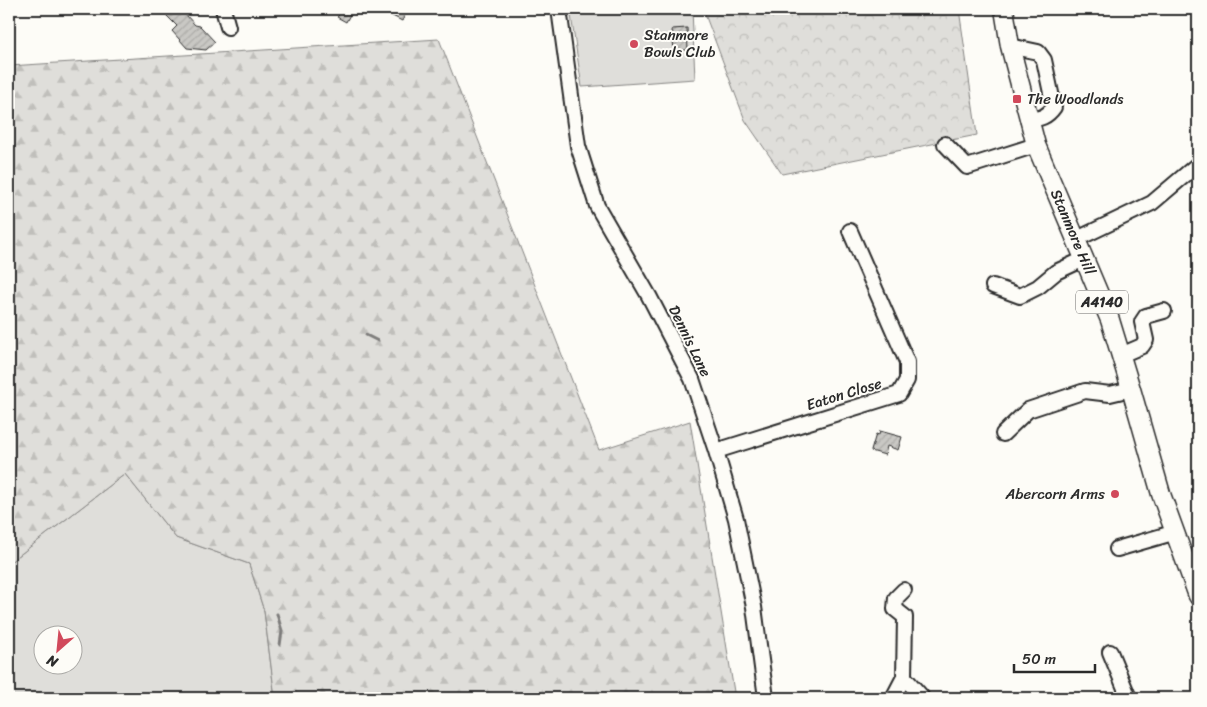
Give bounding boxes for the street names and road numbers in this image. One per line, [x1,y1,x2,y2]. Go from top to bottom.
street label: Stanmore Hill [1043,185,1103,280]
road number: A4140 [1076,290,1128,314]
street label: Dennis Lane [661,301,719,382]
street label: Eaton Close [803,370,885,418]

